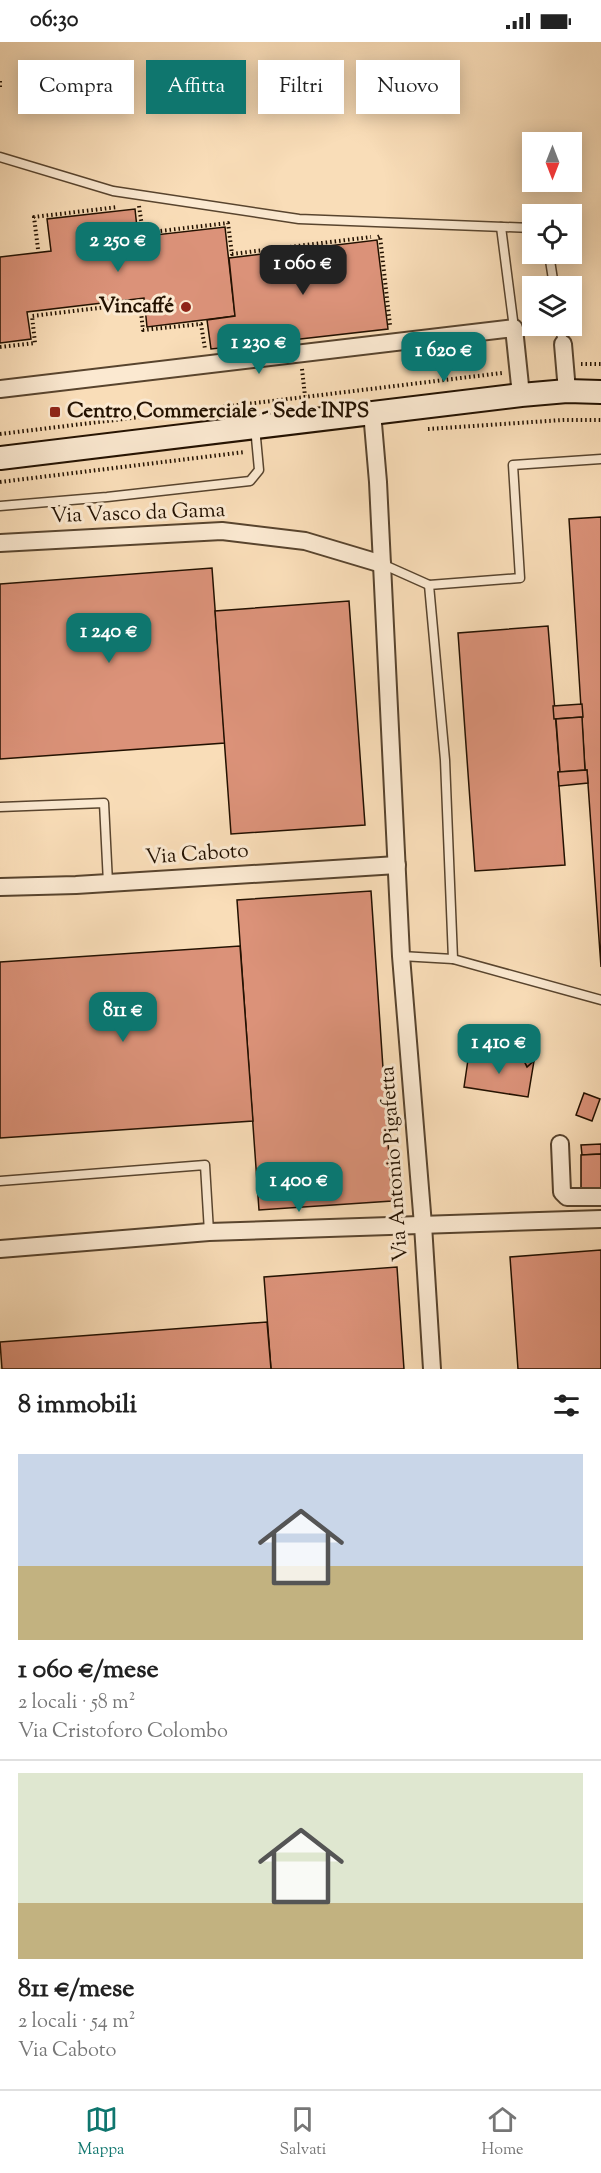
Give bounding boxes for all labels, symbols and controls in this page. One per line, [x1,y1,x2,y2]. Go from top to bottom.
text: 06:30 [30,5,78,37]
chip: Compra [18,60,134,114]
chip: Affitta [146,60,246,114]
chip: Filtri [258,60,344,114]
chip: Nuovo [356,60,460,114]
north arrow [522,132,582,192]
map controls [522,132,582,336]
button: locate [522,204,582,264]
pin: 2 250 € [63,222,173,273]
text: 2 250 € [90,227,146,256]
pin: 1 060 € [248,245,358,296]
text: 1 060 € [274,250,332,279]
button: layers [522,276,582,336]
place label: Vincaffé [99,292,174,322]
marker: Vincaffé [179,300,193,314]
pin: 1 230 € [204,324,314,375]
text: 1 230 € [231,329,287,358]
pin: 1 620 € [389,332,499,383]
text: 1 620 € [415,337,473,366]
place label: Centro Commerciale - Sede INPS [67,397,369,427]
marker: Centro Commerciale - Sede INPS [48,405,62,419]
street label: Via Vasco da Gama [50,496,226,532]
pin: 1 240 € [54,613,164,664]
text: 1 240 € [80,618,138,647]
street label: Via Caboto [144,836,250,874]
pin: 811 € [81,992,165,1043]
text: 811 € [103,997,143,1026]
pin: 1 410 € [444,1024,554,1075]
text: 1 410 € [472,1029,526,1058]
street label: Via Antonio Pigafetta [373,1065,417,1263]
pin: 1 400 € [244,1162,354,1213]
text: 1 400 € [270,1167,328,1196]
text: 8 immobili [18,1387,137,1424]
icon: filters [550,1389,583,1422]
icon: home [247,1493,355,1601]
text: 1 060 €/mese [18,1652,159,1689]
text: 2 locali · 58 m² [18,1689,135,1718]
text: Via Cristoforo Colombo [18,1718,228,1747]
icon: home [247,1812,355,1920]
text: 811 €/mese [18,1971,134,2008]
text: 2 locali · 54 m² [18,2008,135,2037]
text: Via Caboto [18,2037,117,2066]
tab: Mappa [78,2103,124,2162]
tab: Salvati [280,2103,326,2162]
tab: Home [482,2103,523,2162]

